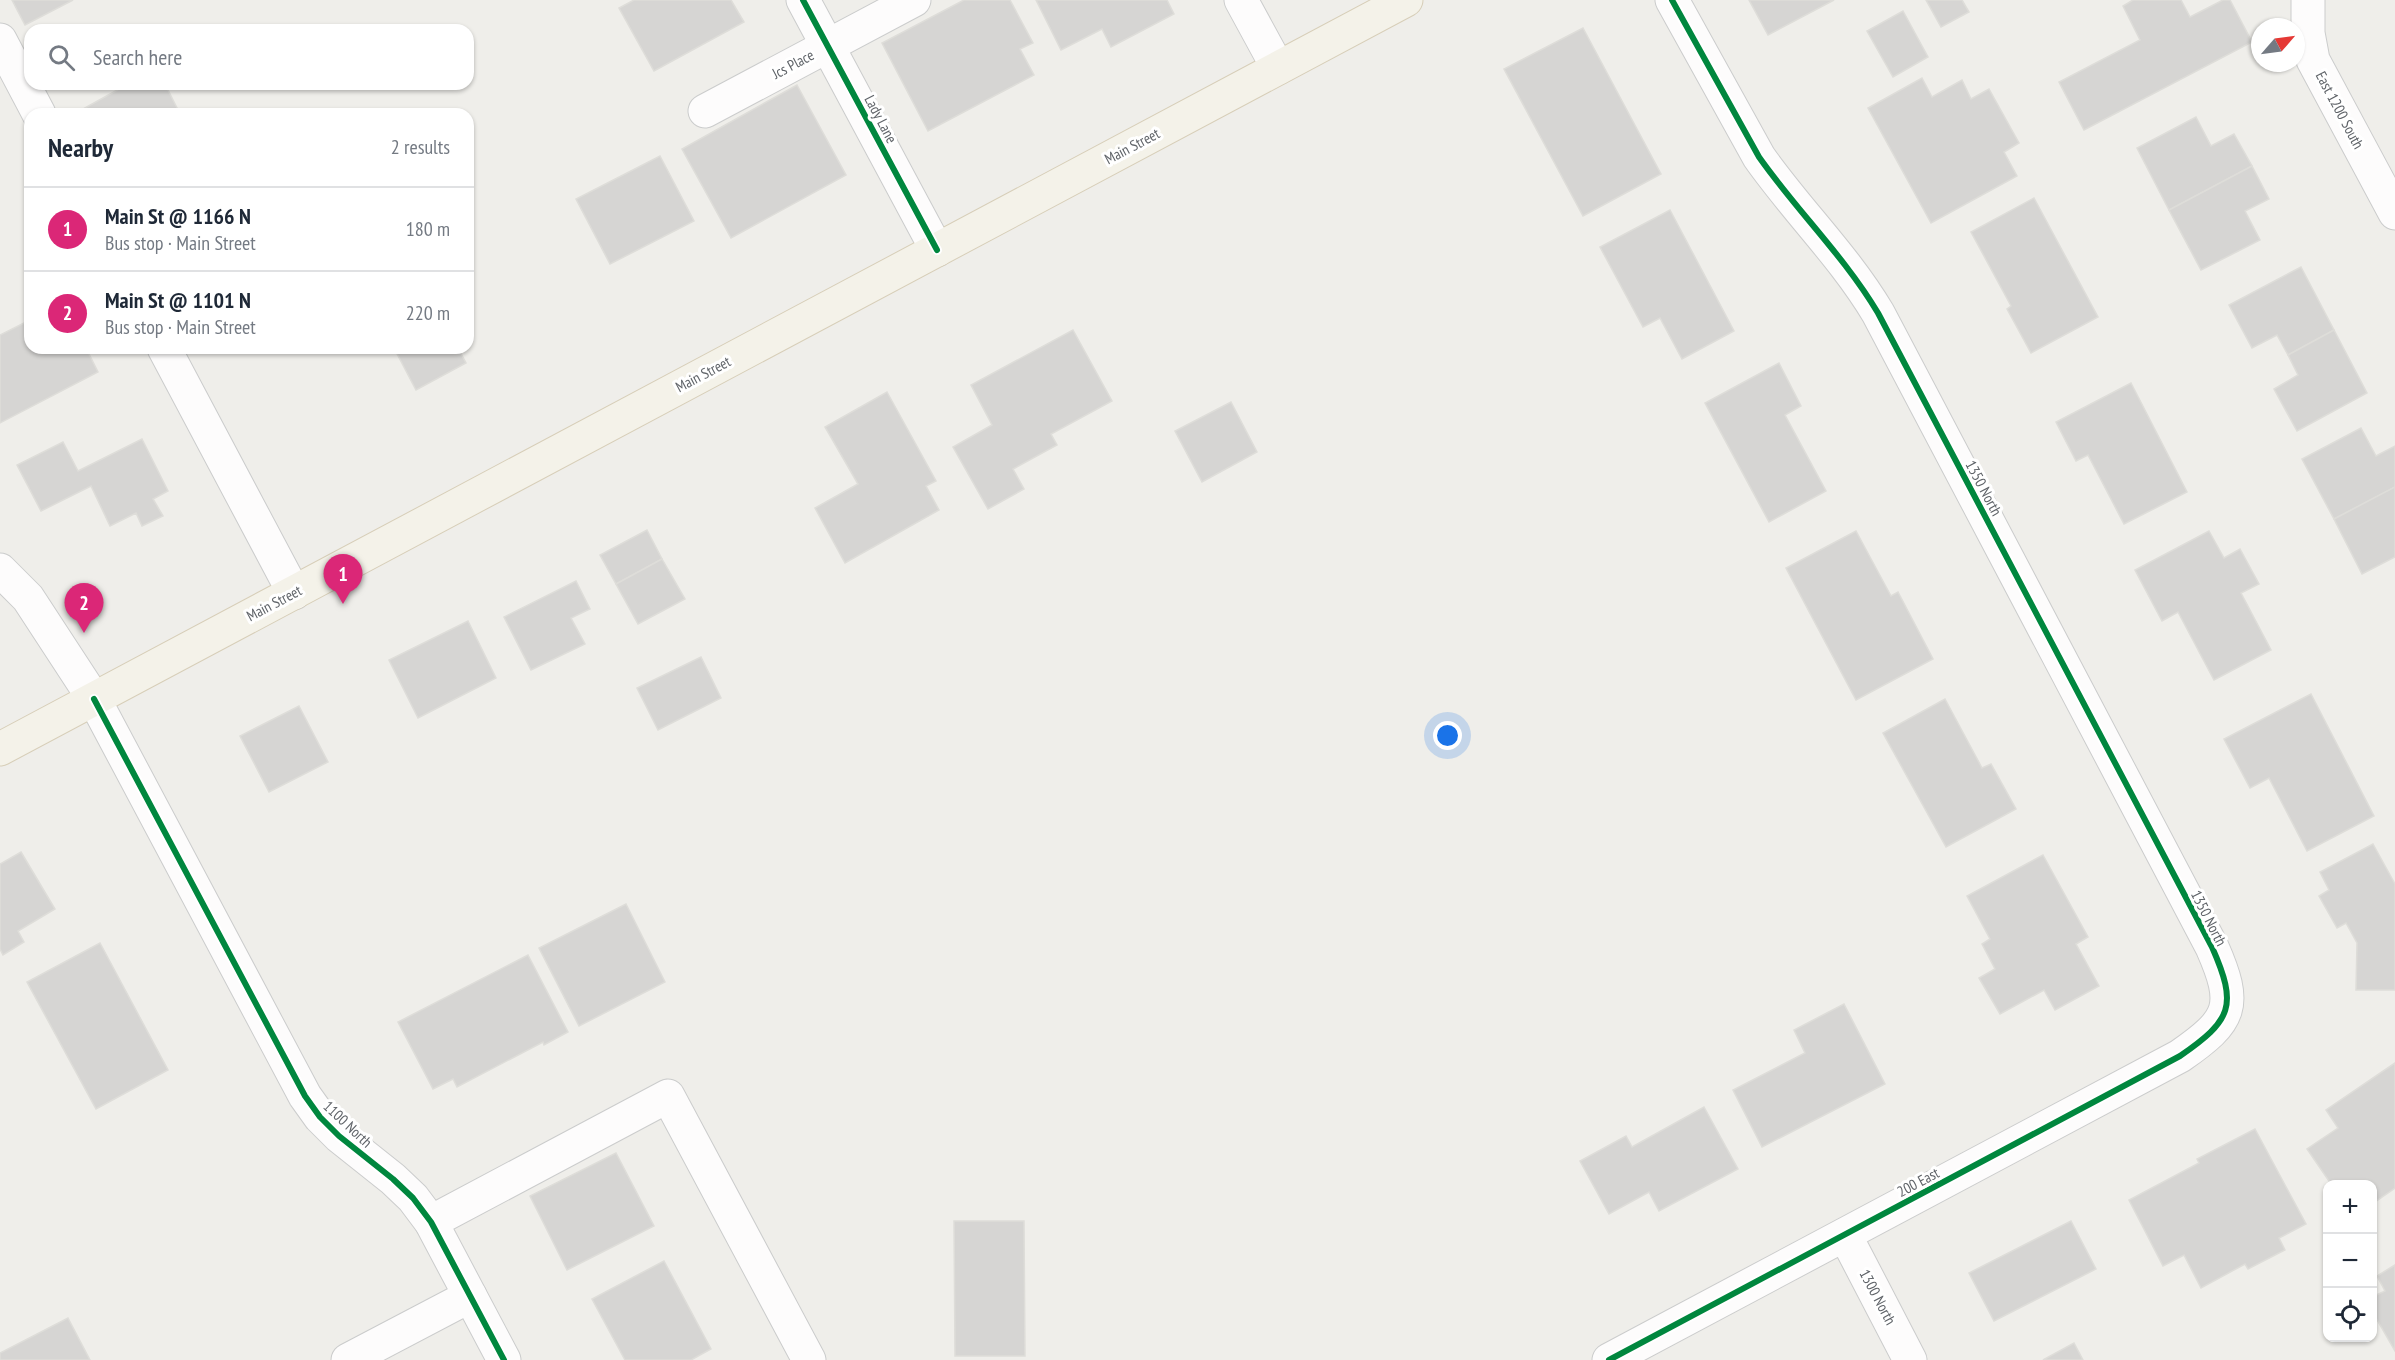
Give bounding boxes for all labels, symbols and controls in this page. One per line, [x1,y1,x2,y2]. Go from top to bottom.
north arrow [2251,18,2305,72]
search box [24,24,474,90]
icon: search [45,41,78,74]
text: Search here [93,43,182,71]
street label: Jcs Place [768,45,817,83]
street label: East 1200 South [2312,68,2368,152]
street label: Lady Lane [860,92,902,146]
street label: Main Street [1101,124,1163,168]
text: Nearby [48,131,113,164]
text: 2 results [391,134,450,160]
text: Main St @ 1166 N [105,202,251,230]
text: 1 [63,216,72,242]
text: 180 m [406,216,450,242]
text: Bus stop · Main Street [105,230,256,256]
text: Main St @ 1101 N [105,286,251,314]
text: 2 [63,300,72,326]
text: 220 m [406,300,450,326]
text: Bus stop · Main Street [105,314,256,340]
street label: Main Street [672,352,734,396]
street label: 1350 North [1962,457,2006,519]
pin: 1 [324,554,362,604]
street label: Main Street [243,581,305,625]
pin: 2 [64,584,104,633]
your location [1433,721,1462,750]
street label: 1350 North [2187,887,2231,949]
street label: 1100 North [320,1097,376,1151]
street label: 200 East [1894,1163,1942,1201]
map controls [2323,1180,2377,1342]
button: + [2323,1180,2377,1234]
button: − [2323,1234,2377,1288]
street label: 1300 North [1856,1266,1900,1328]
button: locate [2323,1288,2377,1342]

